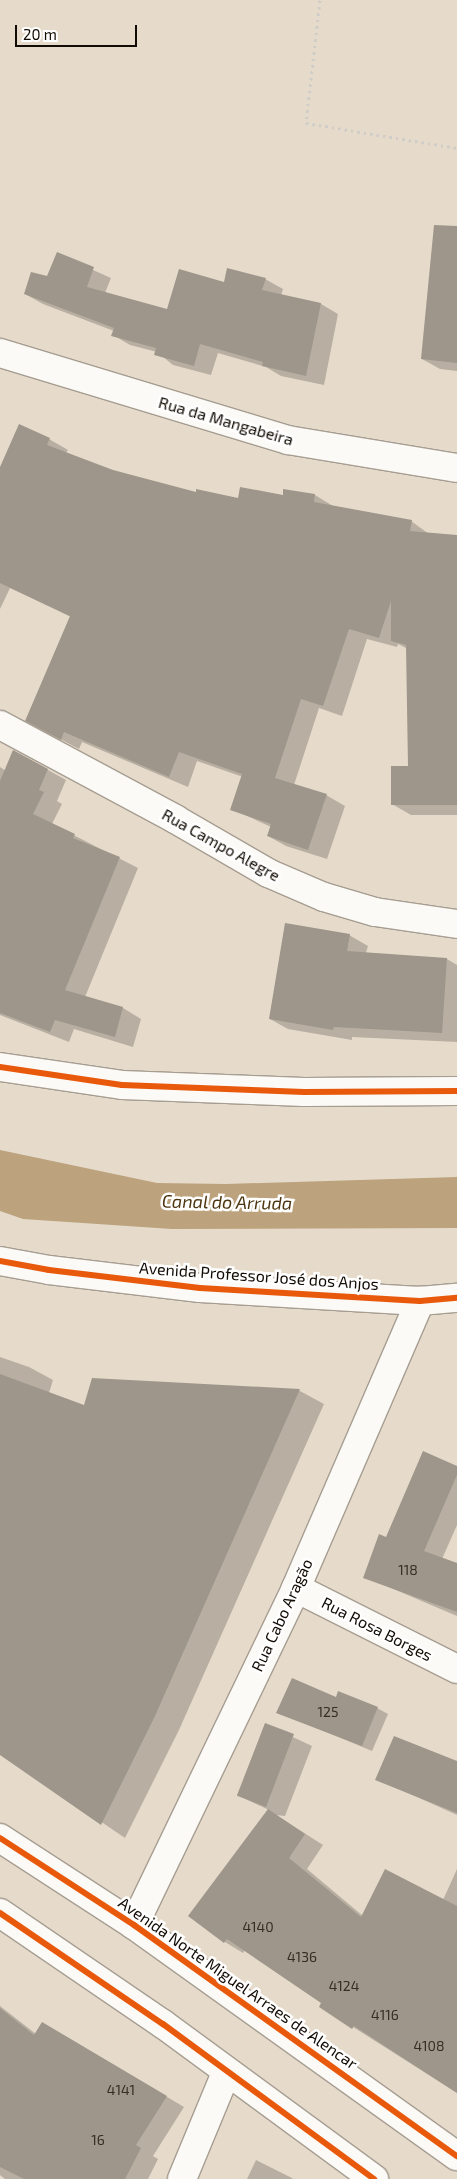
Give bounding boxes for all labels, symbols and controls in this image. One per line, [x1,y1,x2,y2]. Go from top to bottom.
scale bar [18,15,140,47]
text: 20 m [23,25,57,43]
street label: Rua da Mangabeira [156,393,296,449]
street label: Rua Campo Alegre [159,805,283,885]
water label: Canal do Arruda [161,1190,293,1214]
street label: Avenida Professor José dos Anjos [138,1258,380,1294]
street label: Rua Cabo Aragão [247,1555,317,1675]
house number: 118 [398,1562,418,1578]
street label: Rua Rosa Borges [318,1593,436,1665]
house number: 125 [318,1704,338,1720]
street label: Avenida Norte Miguel Arraes de Alencar [114,1892,362,2074]
house number: 4140 [242,1919,274,1935]
house number: 4136 [287,1949,317,1965]
house number: 4124 [329,1978,359,1994]
house number: 4116 [371,2007,399,2023]
house number: 4108 [413,2038,445,2054]
house number: 4141 [107,2082,135,2098]
house number: 16 [91,2132,105,2148]

